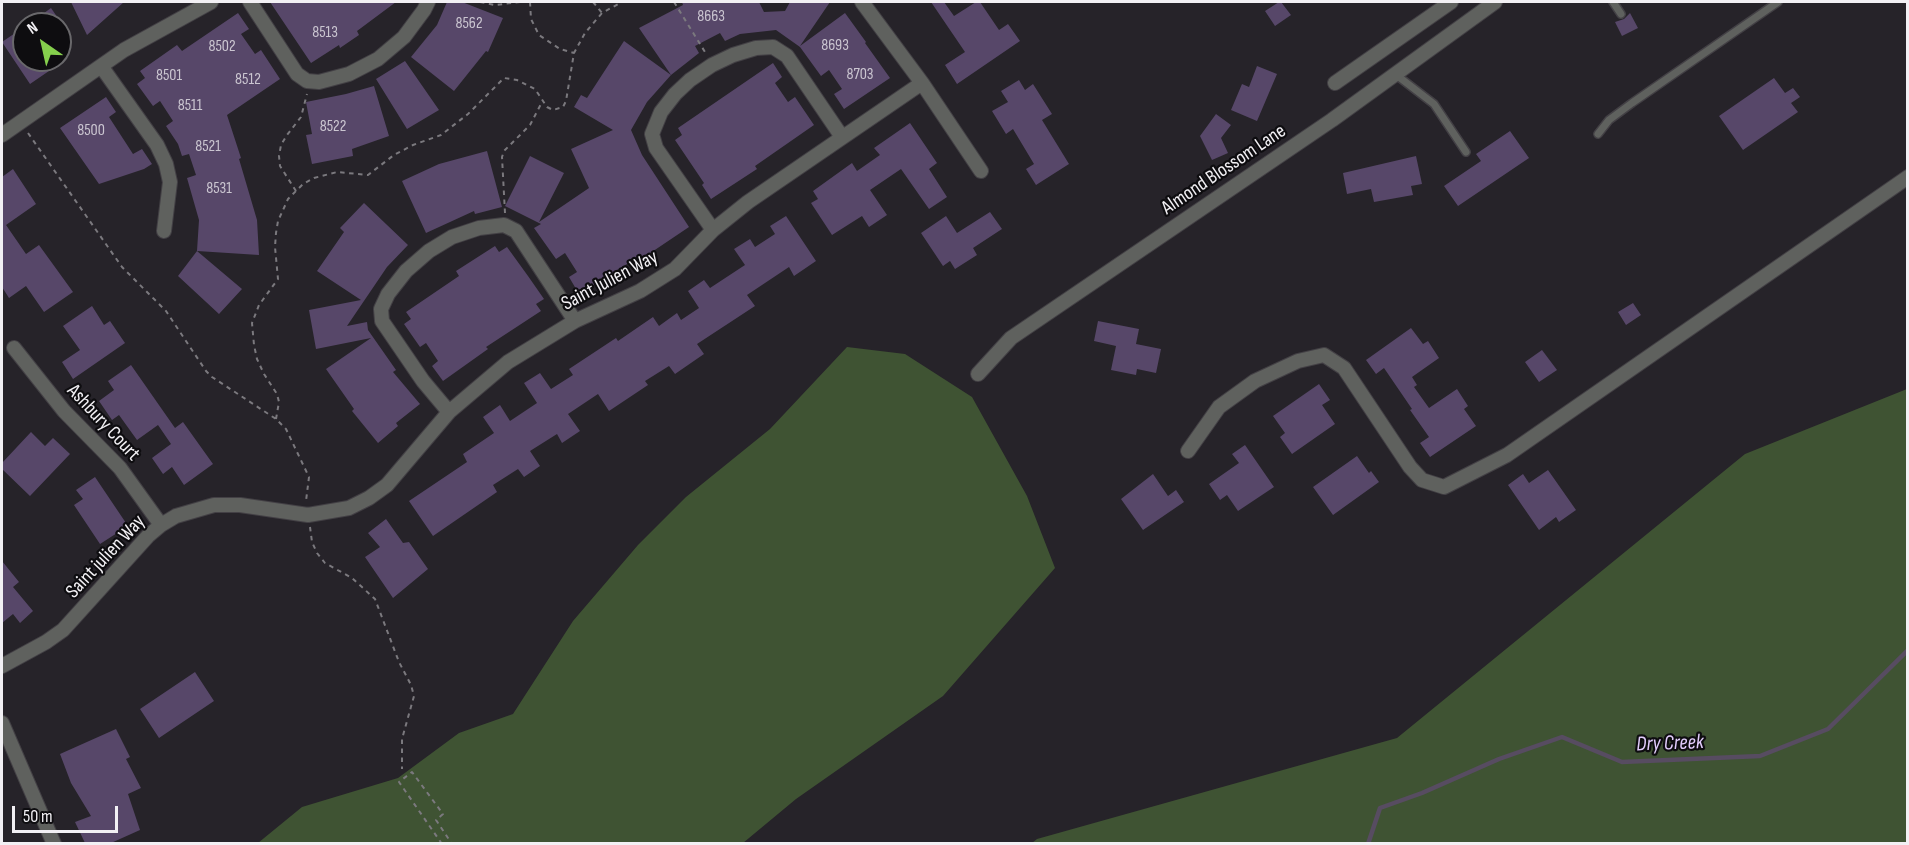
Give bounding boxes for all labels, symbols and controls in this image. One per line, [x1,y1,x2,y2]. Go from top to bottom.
house number: 8663 [697,7,725,27]
north arrow [12,12,72,72]
house number: 8562 [455,14,483,34]
text: N [24,18,42,39]
house number: 8513 [312,23,338,43]
house number: 8693 [821,36,849,56]
house number: 8502 [208,37,236,57]
house number: 8703 [846,65,874,85]
house number: 8501 [156,66,182,86]
house number: 8512 [235,70,261,90]
house number: 8511 [178,96,202,116]
house number: 8522 [320,117,346,137]
street label: Almond Blossom Lane [1157,120,1291,220]
house number: 8500 [77,121,105,141]
house number: 8521 [195,137,221,157]
house number: 8531 [206,179,232,199]
street label: Saint Julien Way [558,246,662,316]
street label: Ashbury Court [61,380,145,466]
street label: Saint julien Way [61,510,151,604]
water label: Dry Creek [1636,730,1704,758]
scale bar [15,794,122,832]
text: 50 m [23,806,53,827]

